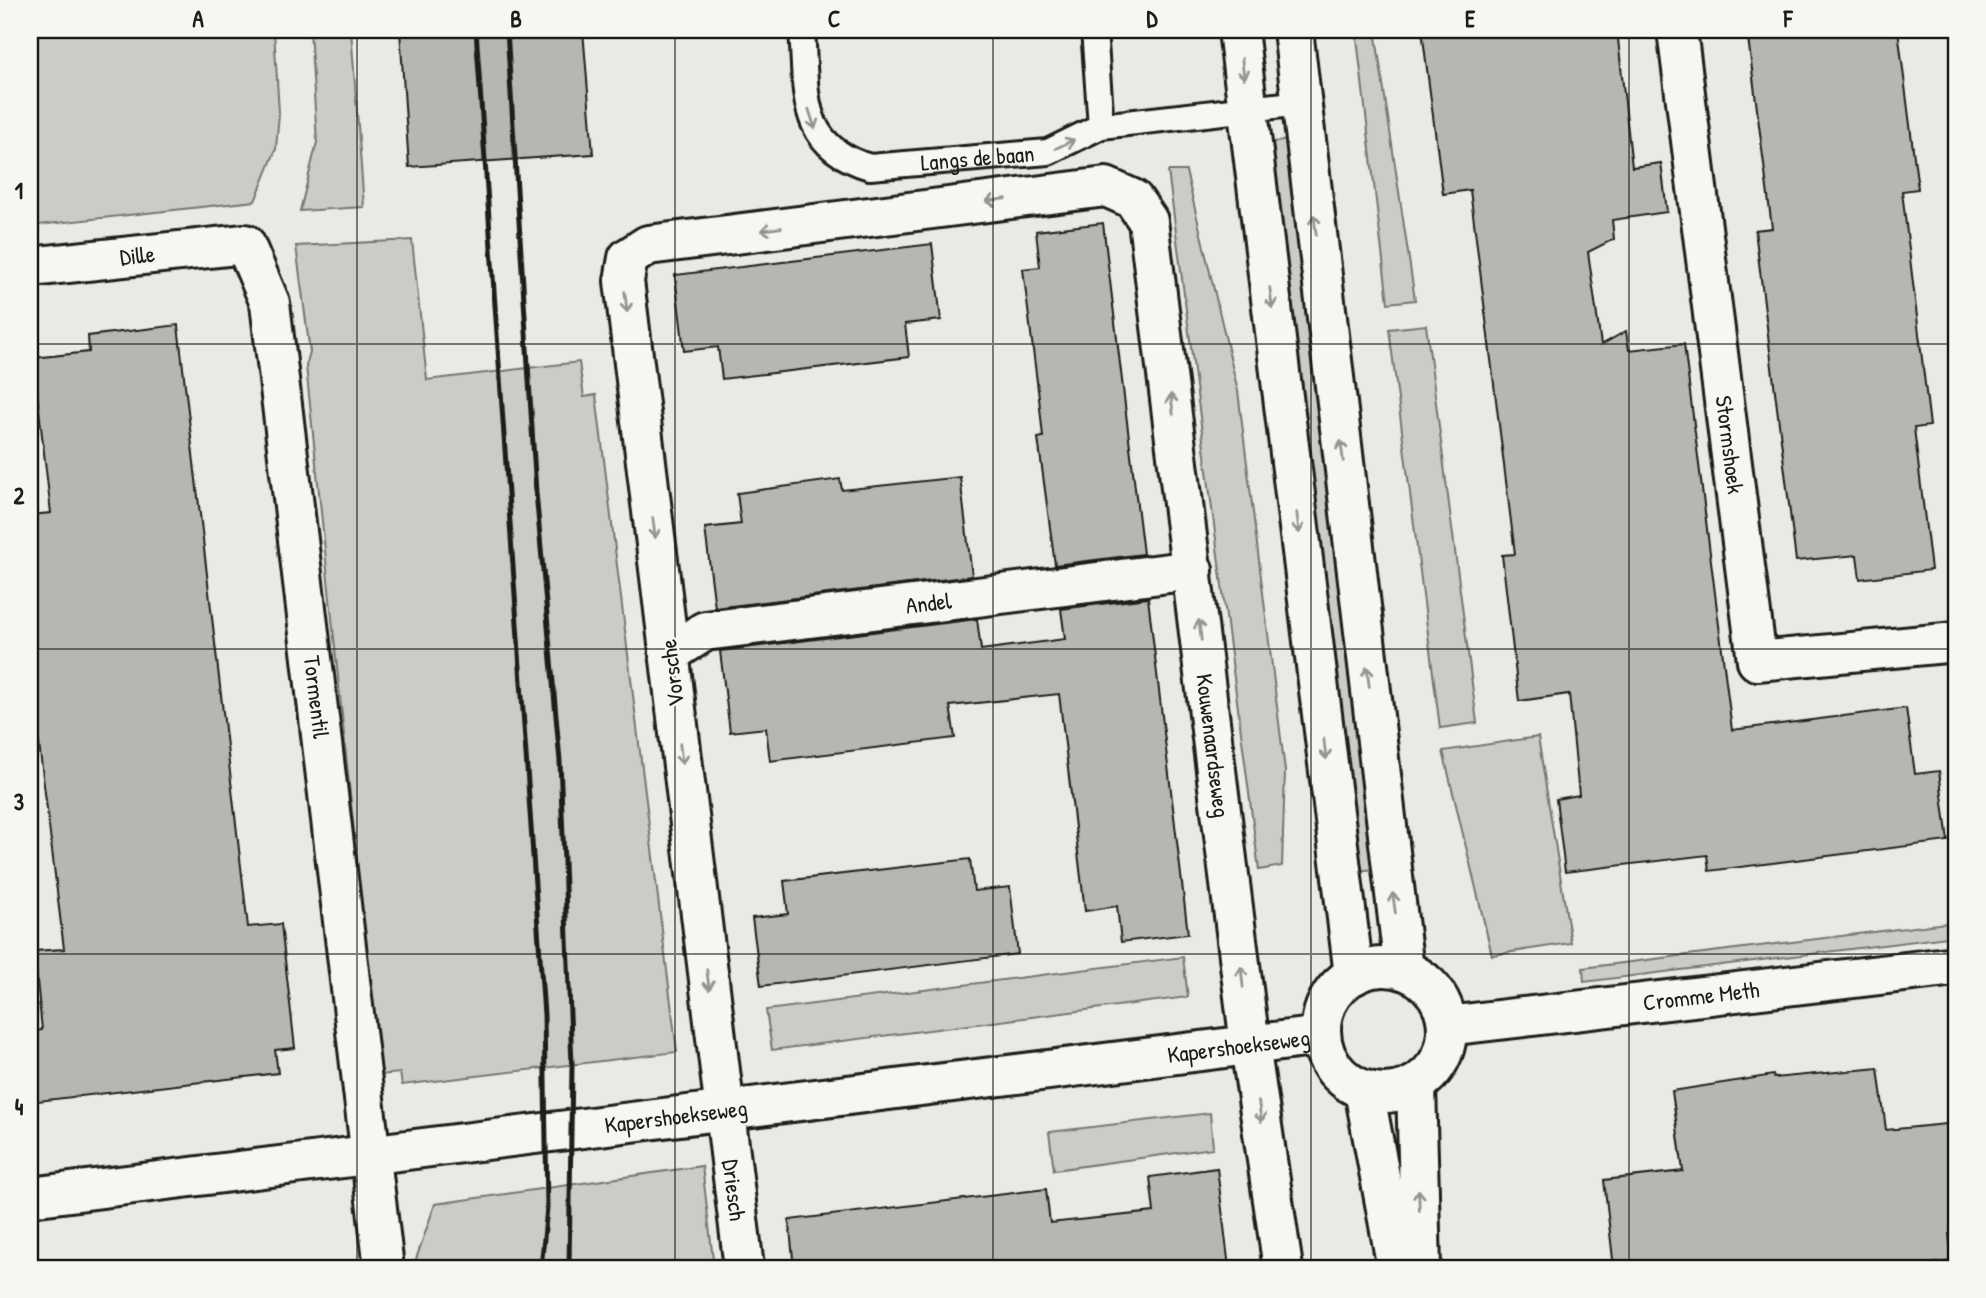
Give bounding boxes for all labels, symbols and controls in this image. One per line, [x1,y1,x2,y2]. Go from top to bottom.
text: A [192,3,204,34]
text: B [510,3,522,34]
text: C [828,3,840,34]
text: D [1147,3,1159,34]
text: E [1465,3,1476,34]
text: F [1783,3,1794,34]
one-way arrow [1237,57,1250,80]
one-way arrow [807,108,819,129]
one-way arrow [1054,136,1075,150]
street label: Langs de baan [919,137,1035,178]
text: 1 [15,175,23,206]
one-way arrow [985,194,1008,207]
one-way arrow [1309,214,1322,237]
one-way arrow [760,223,782,236]
street label: Dille [118,238,156,272]
one-way arrow [1264,286,1277,308]
one-way arrow [620,290,633,313]
one-way arrow [1165,393,1178,416]
street label: Stormshoek [1708,394,1752,496]
one-way arrow [1335,440,1348,463]
text: 2 [14,480,25,511]
one-way arrow [1292,512,1305,534]
one-way arrow [647,516,660,539]
street label: Andel [904,584,954,621]
one-way arrow [1194,619,1207,642]
street label: Vorsche [652,638,691,709]
street label: Tormentil [297,654,337,741]
one-way arrow [1361,666,1374,688]
street label: Kouwenaardseweg [1189,672,1238,819]
one-way arrow [1319,737,1332,760]
one-way arrow [675,742,688,765]
text: 3 [14,786,24,817]
one-way arrow [1388,892,1401,914]
one-way arrow [1236,966,1249,989]
one-way arrow [702,968,715,990]
street label: Cromme Meth [1641,973,1761,1018]
street label: Kapershoekseweg [1165,1022,1312,1070]
text: 4 [15,1091,24,1122]
street label: Kapershoekseweg [603,1092,749,1140]
one-way arrow [1254,1101,1267,1123]
street label: Driesch [715,1158,754,1223]
one-way arrow [1413,1189,1426,1212]

